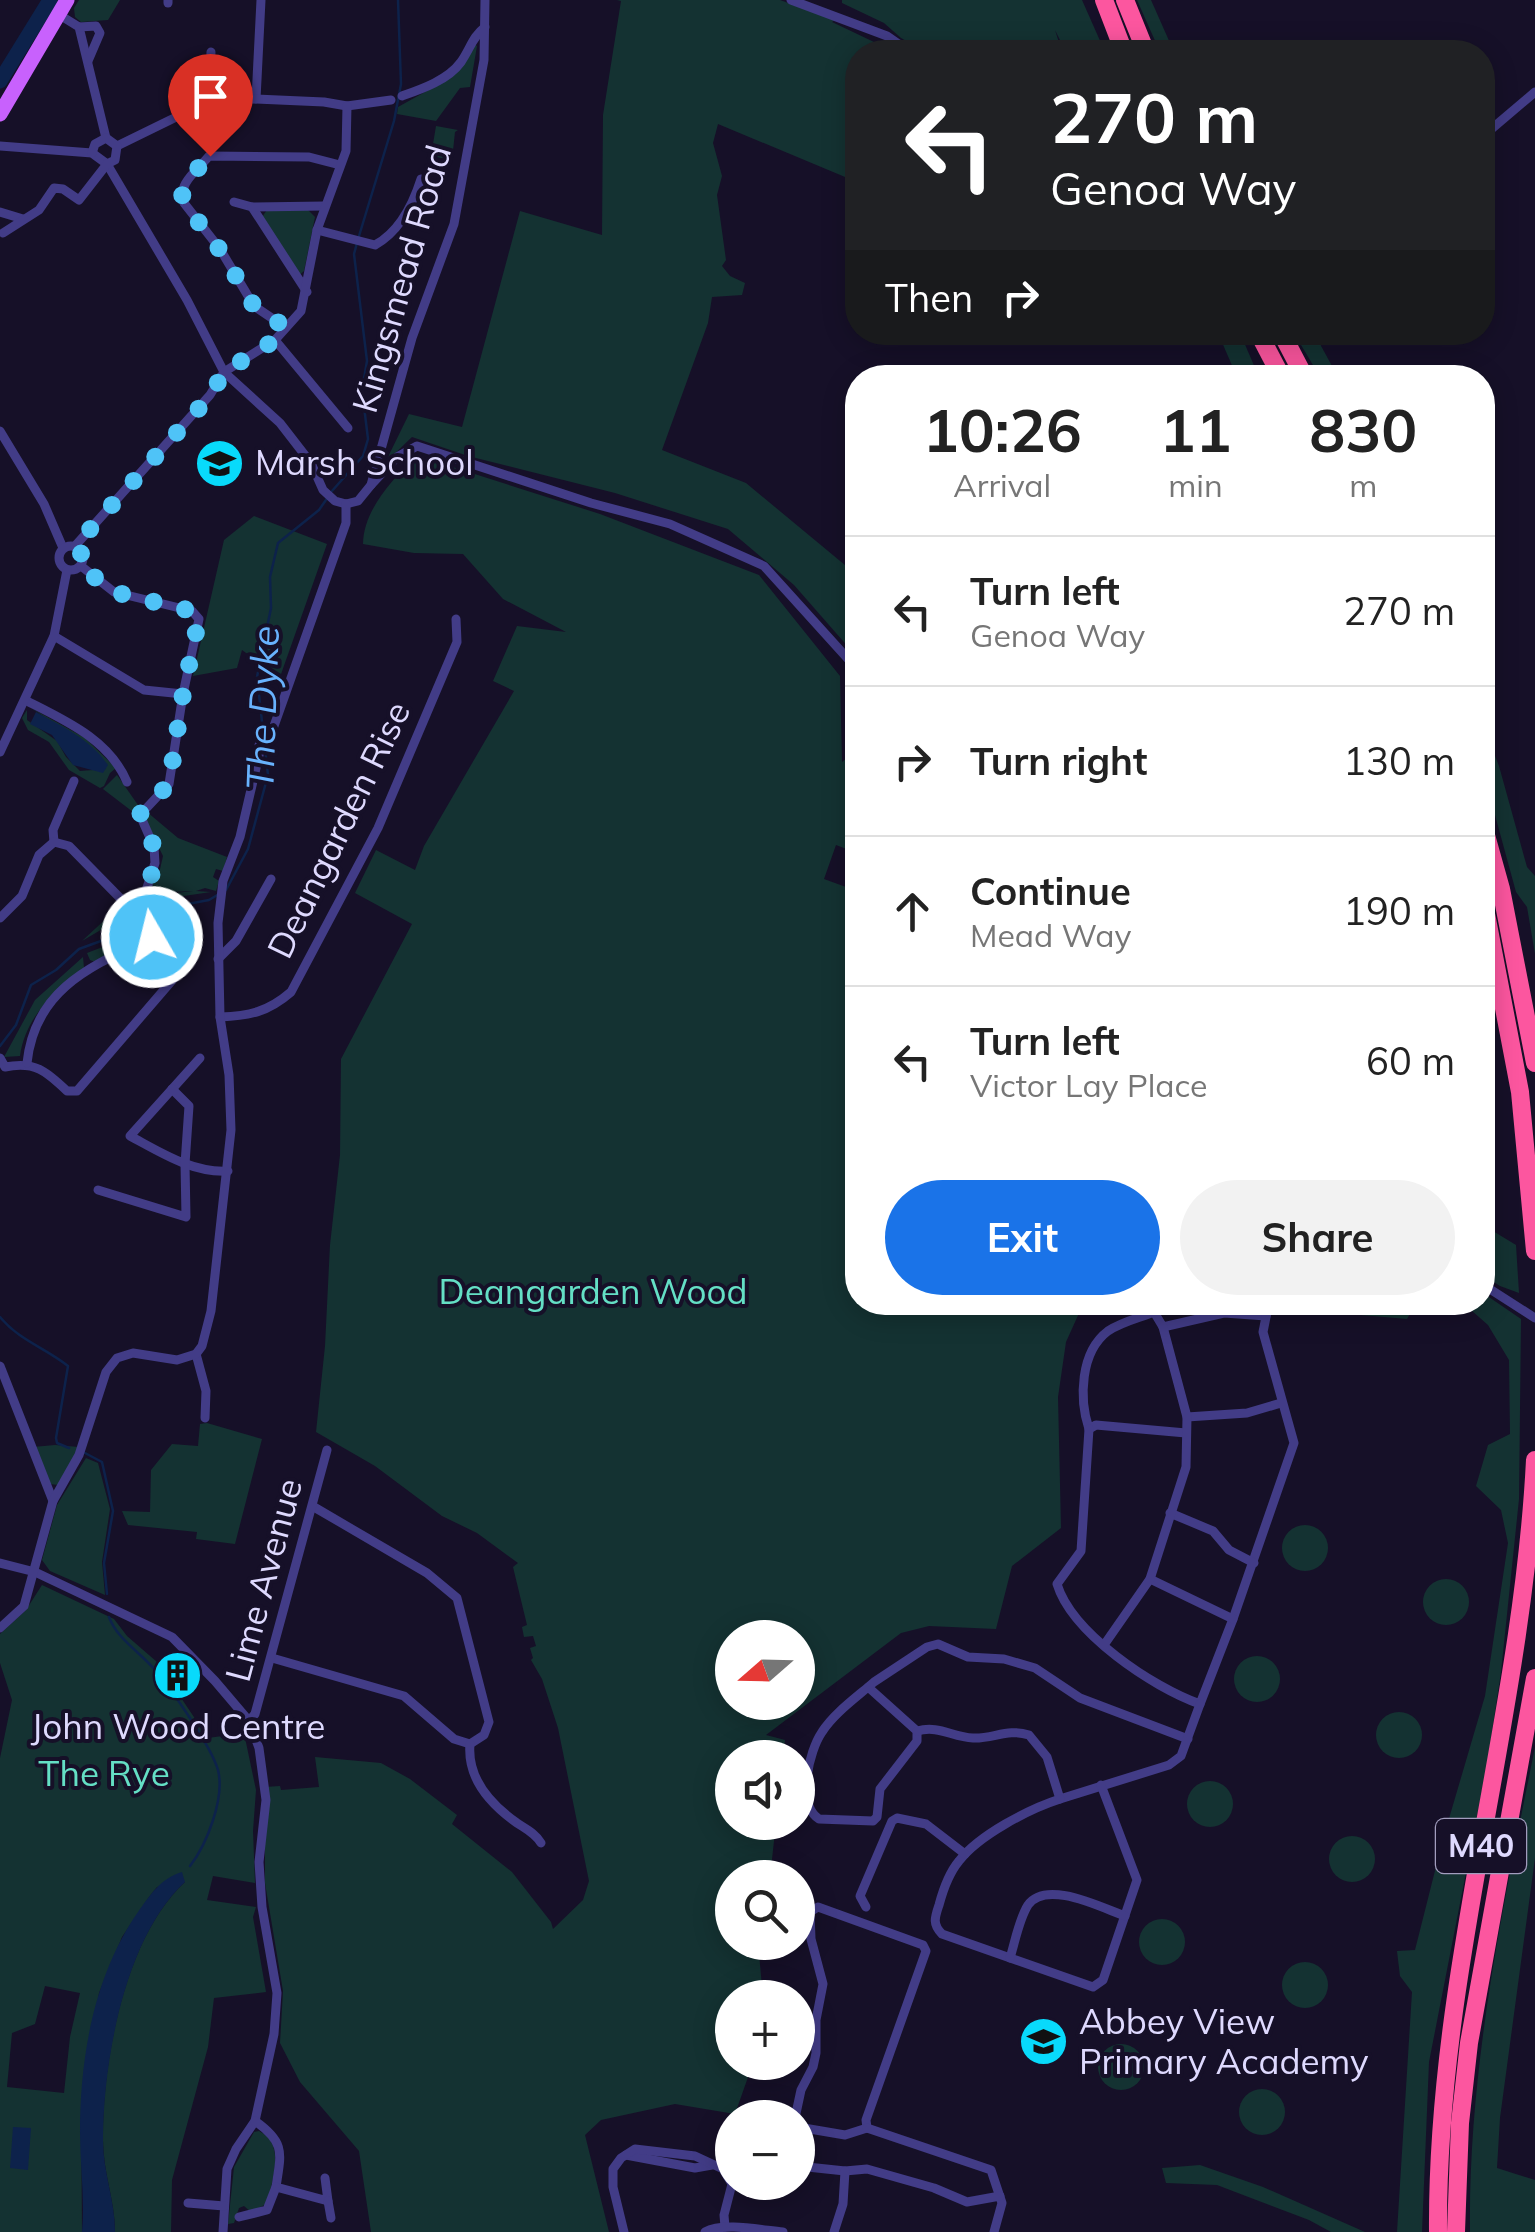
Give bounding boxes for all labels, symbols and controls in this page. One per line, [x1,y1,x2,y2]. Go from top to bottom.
pin [168,54,253,157]
icon: arrive [183,69,238,124]
text: 270 m [1050,73,1258,161]
icon: left [885,80,1015,210]
street label: Kingsmead Road [342,140,460,418]
text: Genoa Way [1050,160,1296,216]
icon: right [993,270,1048,325]
text: Then [885,274,973,322]
text: 10:26 [923,392,1082,467]
text: 11 [1159,392,1231,467]
text: 830 [1309,392,1417,467]
school or university icon: Marsh School [194,437,246,489]
place label: Marsh School [255,440,474,484]
text: Arrival [953,465,1051,505]
text: min [1168,465,1223,505]
text: m [1349,465,1377,505]
text: Turn left [970,567,1120,615]
icon: left [885,584,940,639]
text: 270 m [1343,587,1455,635]
text: Genoa Way [970,615,1145,655]
water label: The Dyke [235,625,289,791]
street label: Deangarden Rise [257,694,419,965]
icon: right [885,734,940,789]
text: Turn right [970,737,1147,785]
text: 130 m [1343,737,1455,785]
text: Continue [970,867,1131,915]
icon: ahead [885,884,940,939]
position arrow [100,885,204,989]
text: 190 m [1343,887,1455,935]
text: Mead Way [970,915,1131,955]
text: Turn left [970,1017,1120,1065]
icon: left [885,1034,940,1089]
text: 60 m [1366,1037,1455,1085]
text: Victor Lay Place [970,1065,1208,1105]
button: Exit [885,1180,1160,1295]
button: Share [1180,1180,1455,1295]
park label: Deangarden Wood [439,1269,747,1313]
street label: Lime Avenue [215,1473,311,1686]
north arrow [715,1620,815,1720]
map controls [715,1620,815,2200]
building icon: John Wood Centre [152,1649,204,1701]
place label: John Wood Centre [31,1704,325,1748]
button: sound [715,1740,815,1840]
park label: The Rye [38,1751,170,1795]
road number: M40 [1436,1819,1526,1873]
button: search [715,1860,815,1960]
button: + [715,1980,815,2080]
place label: Abbey View Primary Academy [1079,1999,1369,2083]
school or university icon: Abbey View Primary Academy [1018,2016,1070,2068]
button: − [715,2100,815,2200]

